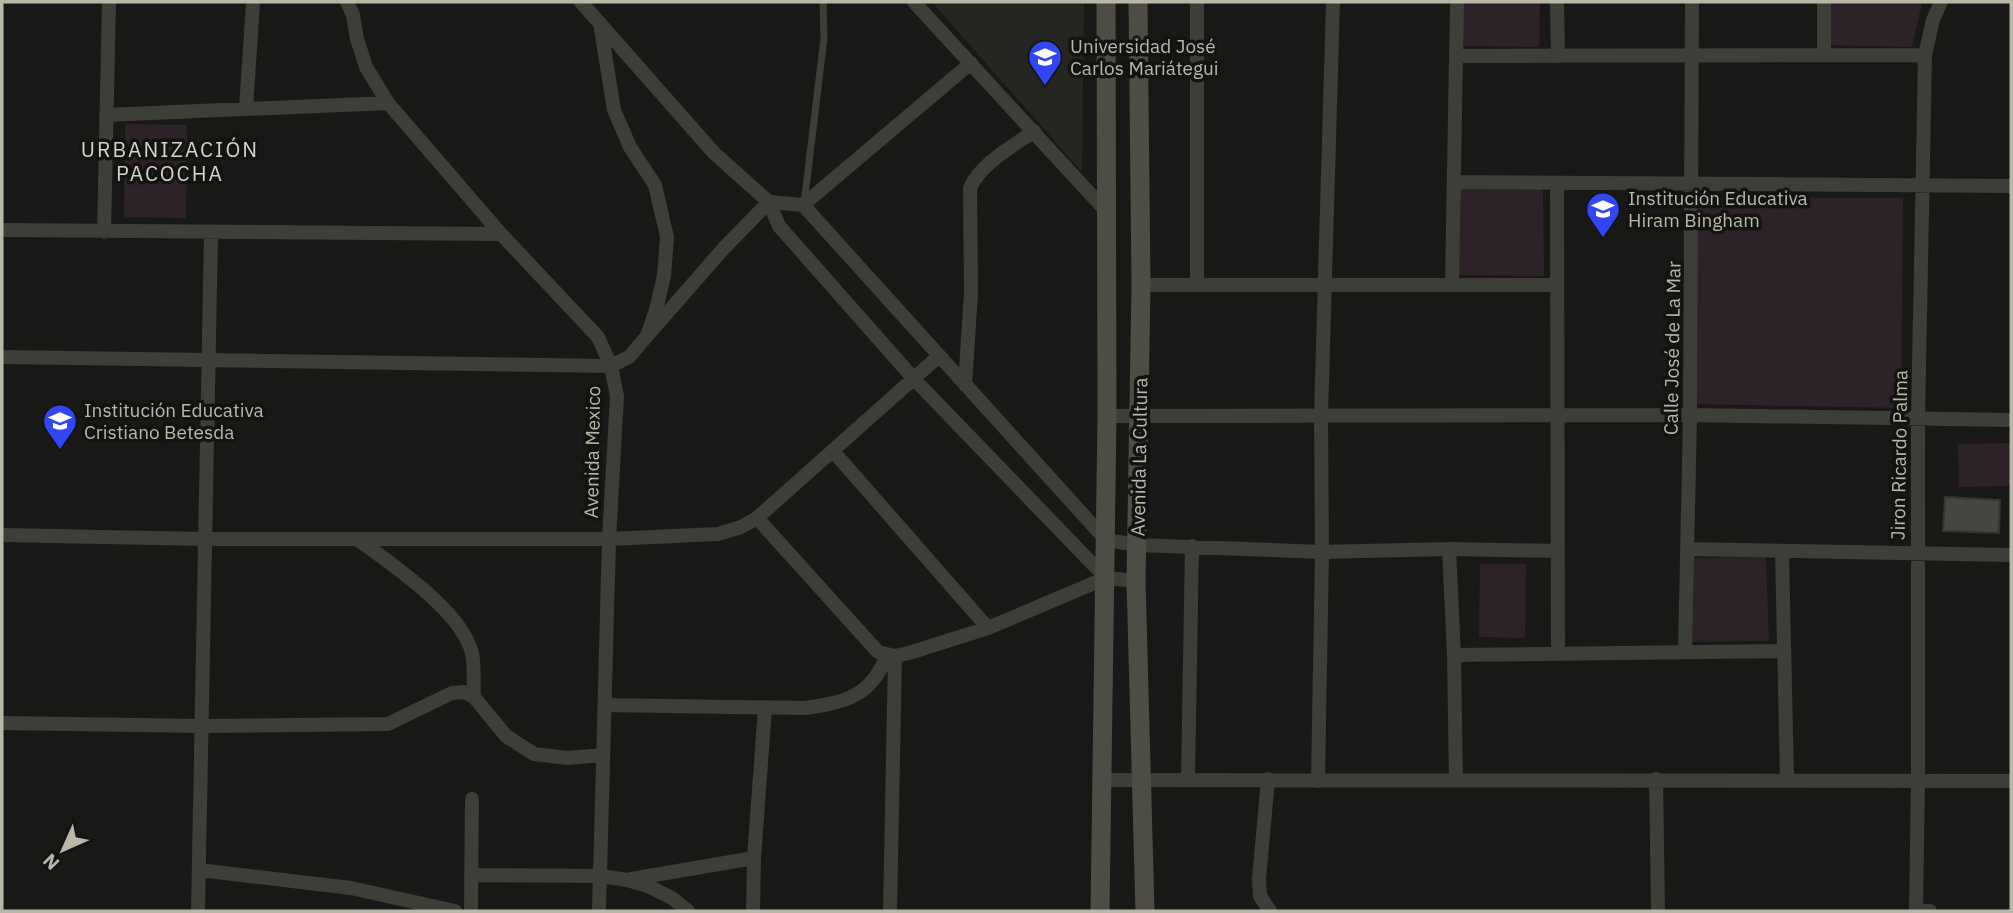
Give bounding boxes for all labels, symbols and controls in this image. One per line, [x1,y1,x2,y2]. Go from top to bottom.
place label: Universidad José Carlos Mariátegui [1070,34,1218,80]
school or university icon: Universidad José Carlos Mariátegui [1026,38,1064,87]
district label: URBANIZACIÓN PACOCHA [81,135,259,187]
place label: Institución Educativa Hiram Bingham [1628,186,1808,232]
school or university icon: Institución Educativa Hiram Bingham [1584,190,1622,239]
street label: Calle José de La Mar [1658,261,1686,435]
street label: Jiron Ricardo Palma [1886,370,1912,540]
street label: Avenida La Cultura [1126,377,1152,537]
street label: Avenida Mexico [579,385,605,519]
place label: Institución Educativa Cristiano Betesda [84,398,264,444]
school or university icon: Institución Educativa Cristiano Betesda [41,402,79,451]
north arrow [28,815,98,885]
text: N [38,849,64,875]

